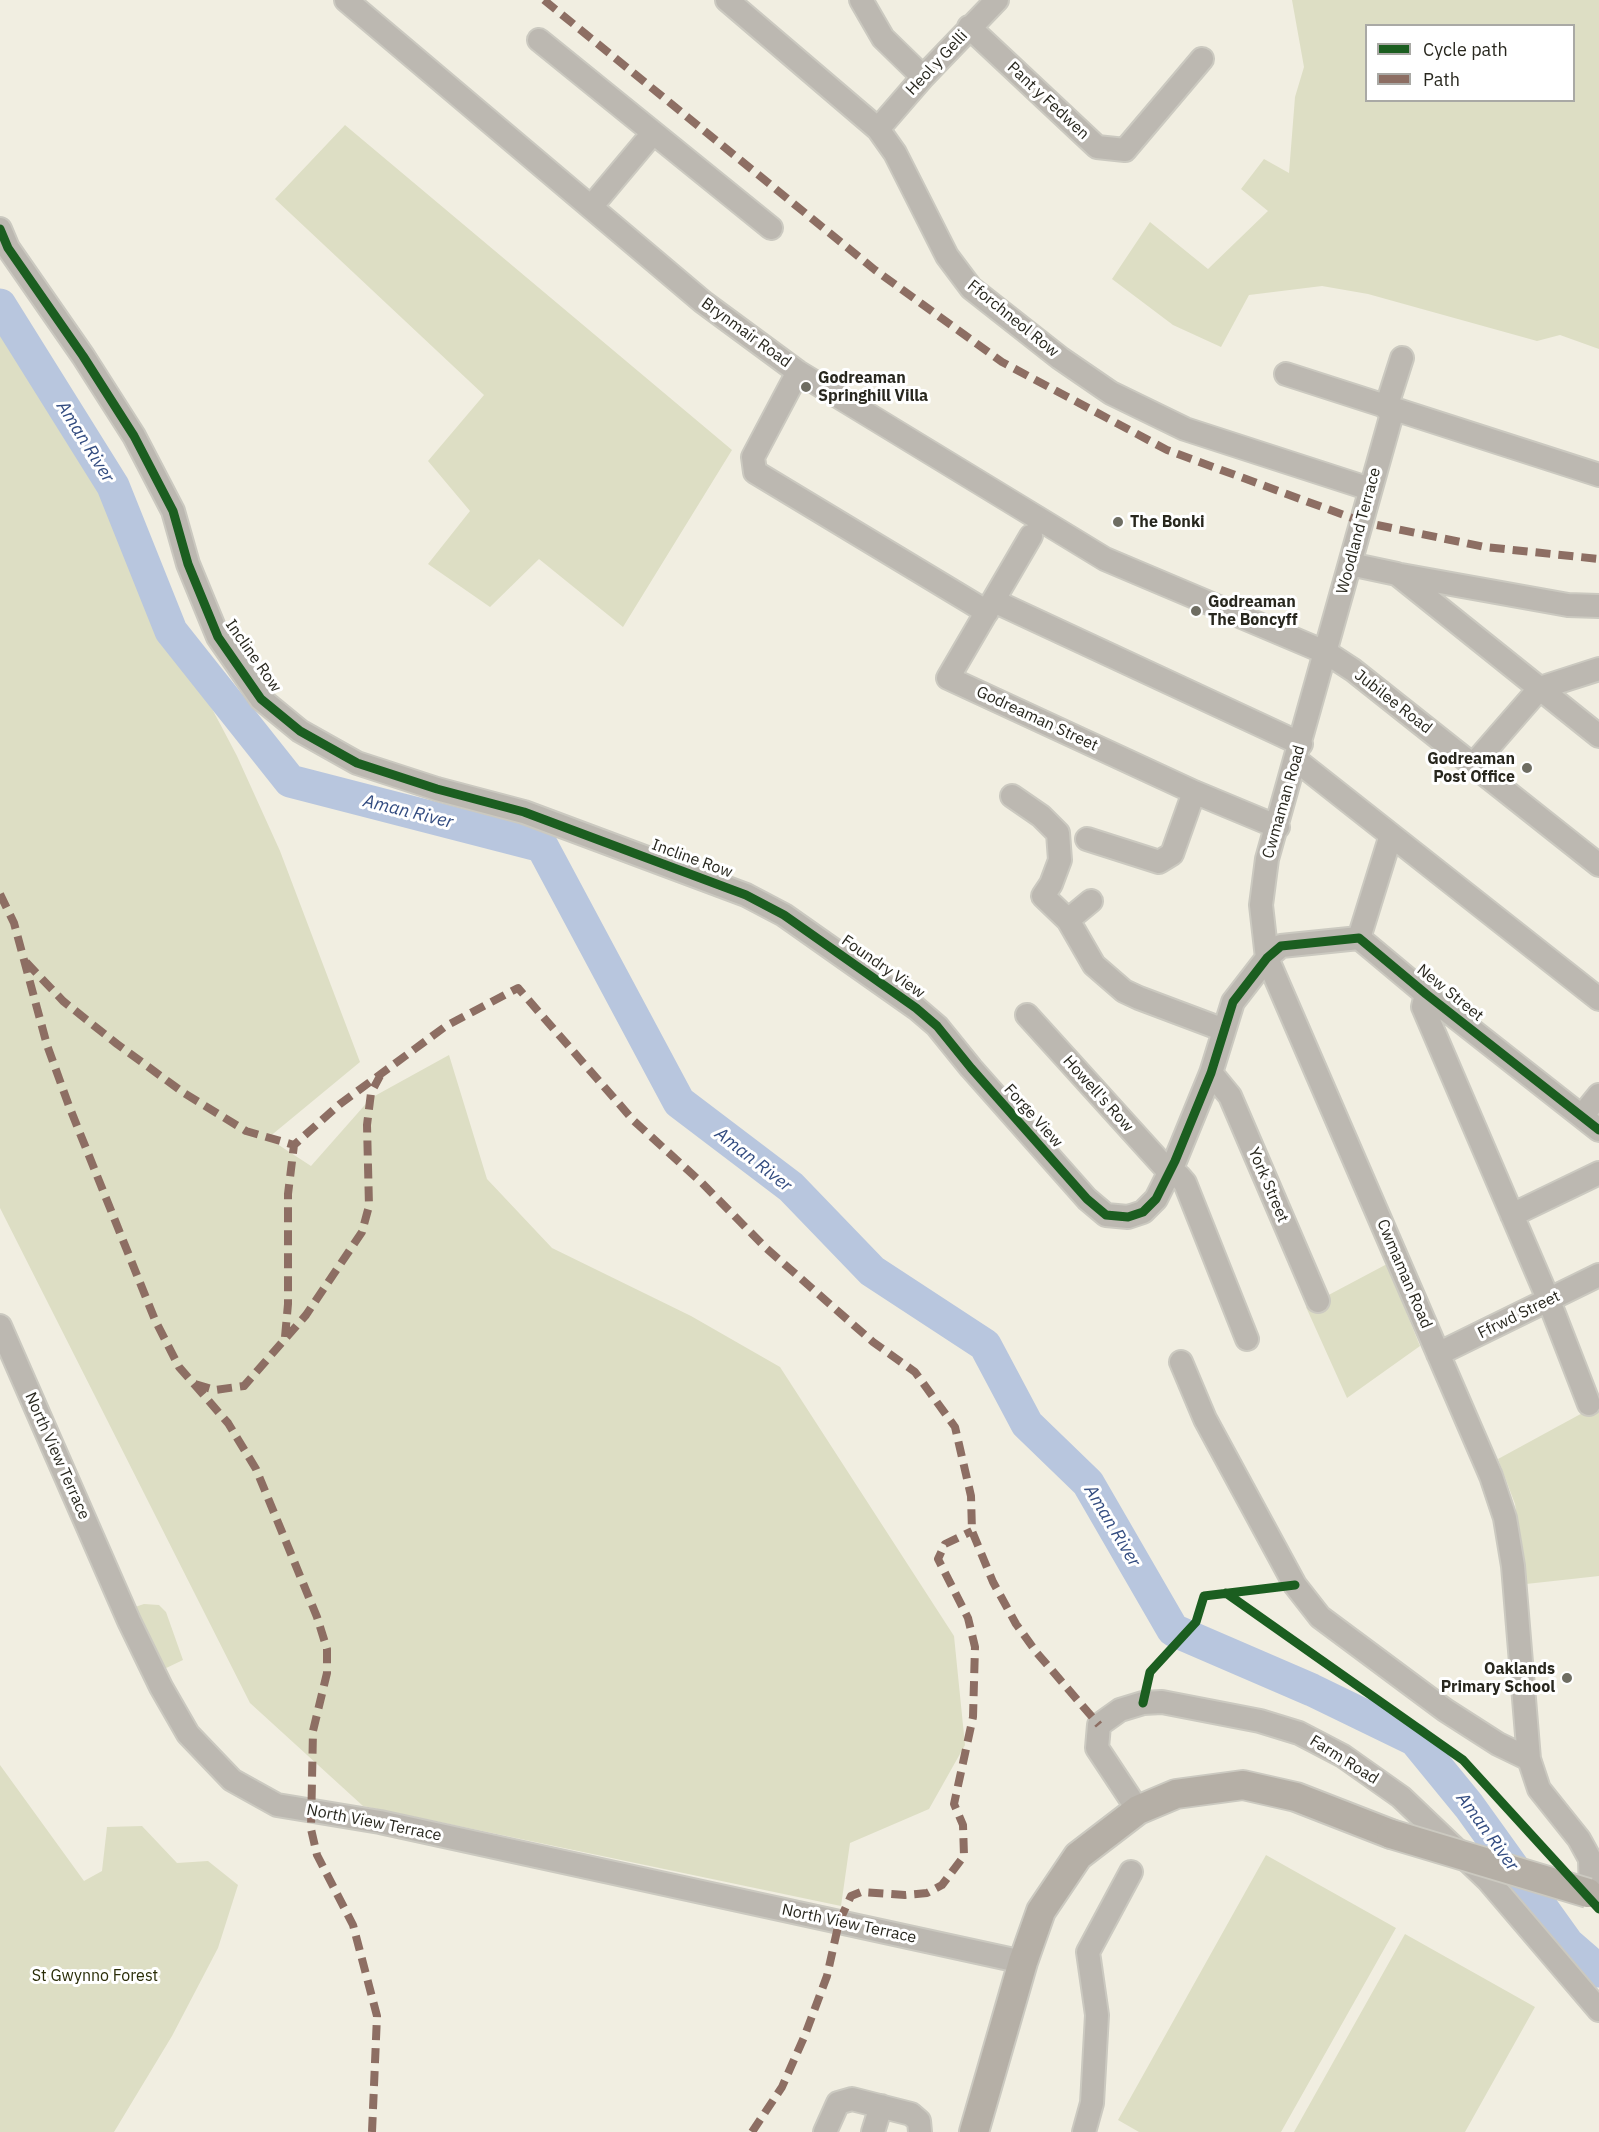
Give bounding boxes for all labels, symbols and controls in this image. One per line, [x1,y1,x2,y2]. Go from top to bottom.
legend [1365,24,1575,102]
street label: Heol y Gelli [902,27,972,99]
text: Cycle path [1423,38,1508,61]
street label: Pant y Fedwen [1003,58,1093,144]
text: Path [1423,68,1460,91]
street label: Fforchneol Row [963,276,1063,362]
street label: Brynmair Road [697,294,795,372]
place label: Godreaman Springhill Villa [818,368,928,406]
marker: Godreaman Springhill Villa [799,380,813,394]
water label: Aman River [52,397,118,487]
street label: Woodland Terrace [1333,466,1385,596]
place label: The Bonki [1130,512,1205,532]
marker: The Bonki [1111,515,1125,529]
place label: Godreaman The Boncyff [1208,592,1297,630]
marker: Godreaman The Boncyff [1189,604,1203,618]
street label: Incline Row [221,616,285,696]
street label: Jubilee Road [1350,666,1436,738]
street label: Godreaman Street [973,682,1101,756]
street label: Cwmaman Road [1259,743,1309,861]
place label: Godreaman Post Office [1427,749,1515,787]
marker: Godreaman Post Office [1520,761,1534,775]
water label: Aman River [361,790,455,834]
street label: Incline Row [649,835,735,883]
street label: Foundry View [838,931,928,1003]
street label: New Street [1413,960,1487,1026]
street label: Howell's Row [1059,1052,1137,1136]
street label: Forge View [1000,1080,1066,1152]
water label: Aman River [710,1123,796,1197]
street label: York Street [1244,1145,1292,1225]
street label: Cwmaman Road [1372,1216,1436,1332]
street label: Ffrwd Street [1475,1287,1563,1343]
street label: North View Terrace [20,1389,94,1523]
water label: Aman River [1079,1481,1145,1571]
place label: Oaklands Primary School [1441,1659,1555,1697]
marker: Oaklands Primary School [1560,1671,1574,1685]
street label: Farm Road [1306,1731,1382,1789]
water label: Aman River [1451,1789,1523,1875]
street label: North View Terrace [305,1801,443,1845]
street label: North View Terrace [780,1900,918,1948]
park label: St Gwynno Forest [32,1966,158,1986]

